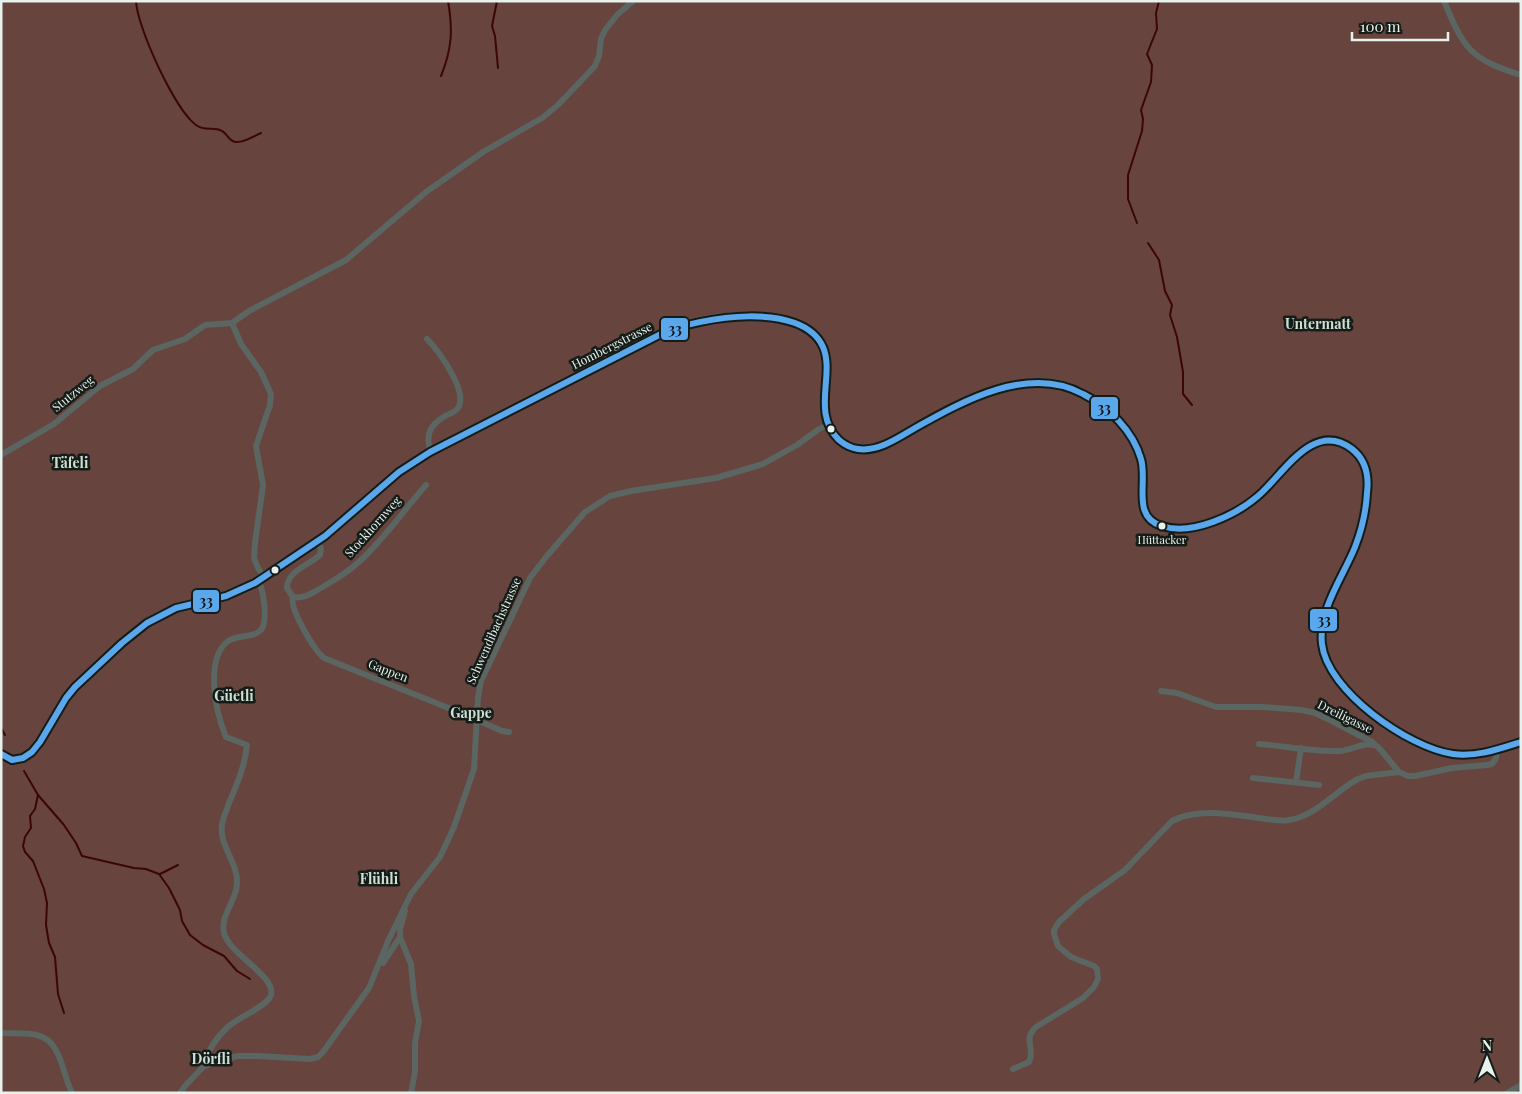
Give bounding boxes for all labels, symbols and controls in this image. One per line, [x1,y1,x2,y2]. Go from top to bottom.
scale bar [1352,10,1448,42]
text: 100 m [1360,16,1401,36]
district label: Untermatt [1285,314,1351,333]
line badge: 33 [660,317,689,341]
street label: Hombergstrasse [569,318,655,372]
text: 33 [668,319,682,338]
street label: Stutzweg [48,371,97,415]
line badge: 33 [1090,396,1119,420]
text: 33 [1097,398,1111,417]
unlabelled marker [826,424,836,434]
district label: Täfeli [52,453,89,472]
street label: Stockhornweg [341,492,404,560]
marker: Hüttacker [1157,521,1167,531]
place label: Hüttacker [1138,532,1187,547]
unlabelled marker [270,565,280,575]
street label: Schwendibachstrasse [462,575,524,687]
line badge: 33 [192,589,220,613]
text: 33 [199,591,213,610]
line badge: 33 [1309,608,1338,632]
text: 33 [1317,610,1331,629]
street label: Gappen [366,655,411,685]
district label: Güetli [214,686,254,705]
street label: Dreiligasse [1315,696,1376,736]
district label: Gappe [450,703,492,722]
district label: Flühli [360,869,399,888]
north arrow [1462,1034,1512,1084]
text: N [1482,1036,1492,1055]
district label: Dörfli [192,1049,231,1068]

